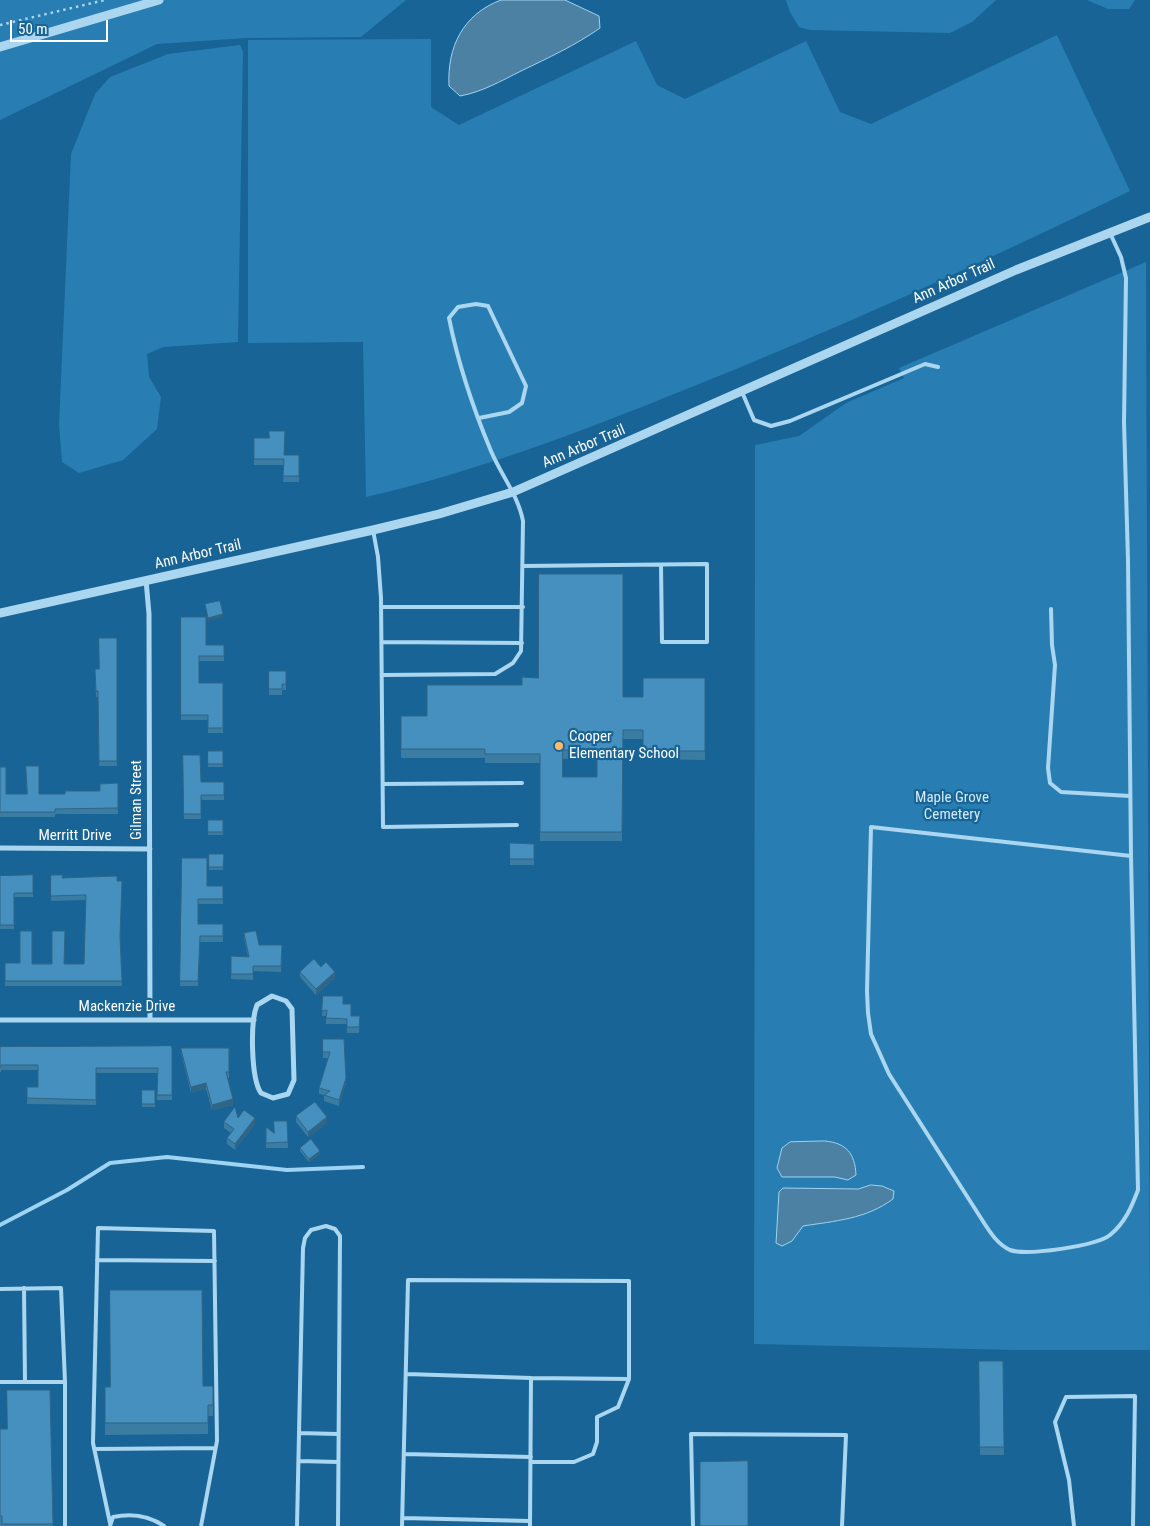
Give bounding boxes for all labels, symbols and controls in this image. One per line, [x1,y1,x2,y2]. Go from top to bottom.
scale bar [12,10,110,42]
text: 50 m [18,20,48,38]
street label: Ann Arbor Trail [910,256,998,308]
street label: Ann Arbor Trail [540,421,628,473]
street label: Ann Arbor Trail [153,536,243,574]
place label: Cooper Elementary School [569,728,679,763]
marker: Cooper Elementary School [553,740,565,752]
street label: Gilman Street [128,760,146,840]
park label: Maple Grove Cemetery [915,789,989,824]
street label: Merritt Drive [38,827,112,845]
street label: Mackenzie Drive [79,998,175,1016]

